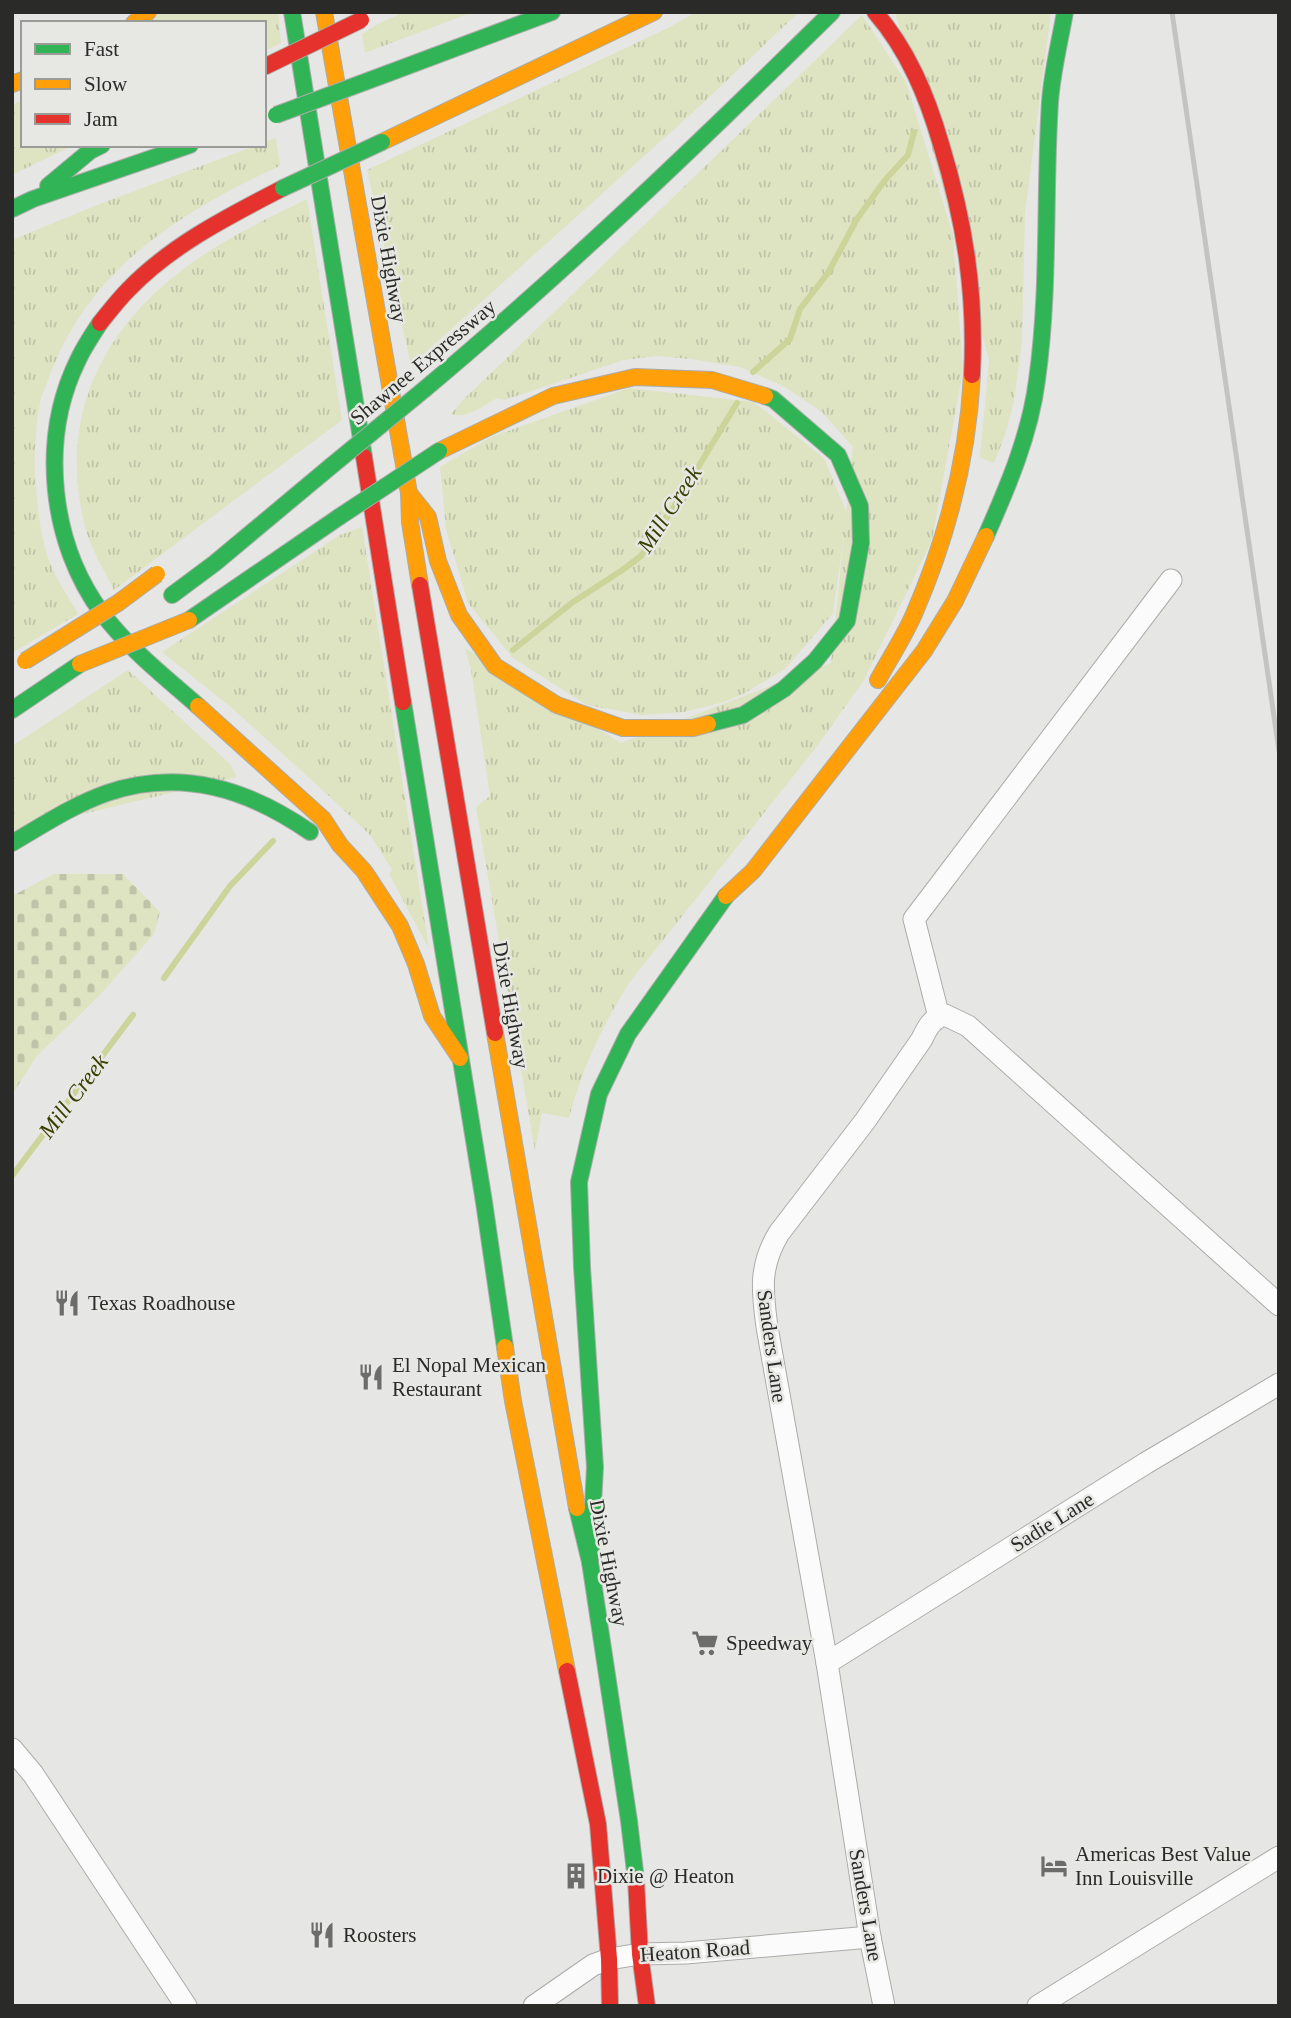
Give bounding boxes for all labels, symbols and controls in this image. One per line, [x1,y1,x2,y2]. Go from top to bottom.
legend [21,21,266,147]
text: Fast [84,37,119,61]
text: Slow [84,72,128,96]
text: Jam [84,107,118,131]
street label: Dixie Highway [366,193,412,325]
street label: Shawnee Expressway [345,294,501,430]
water label: Mill Creek [632,461,707,558]
street label: Dixie Highway [488,939,534,1071]
water label: Mill Creek [33,1049,113,1144]
restaurant icon: Texas Roadhouse [52,1288,82,1318]
street label: Sanders Lane [752,1288,792,1404]
place label: Texas Roadhouse [88,1291,235,1315]
place label: El Nopal Mexican Restaurant [392,1353,546,1401]
restaurant icon: El Nopal Mexican Restaurant [356,1362,386,1392]
street label: Sadie Lane [1006,1487,1098,1557]
street label: Dixie Highway [585,1497,633,1629]
supermarket icon: Speedway [690,1628,720,1658]
place label: Speedway [726,1631,813,1655]
place label: Americas Best Value Inn Louisville [1075,1842,1251,1890]
street label: Sanders Lane [844,1847,888,1963]
hotel icon: Americas Best Value Inn Louisville [1039,1851,1069,1881]
building icon: Dixie @ Heaton [561,1861,591,1891]
place label: Dixie @ Heaton [597,1864,735,1888]
restaurant icon: Roosters [307,1920,337,1950]
place label: Roosters [343,1923,417,1947]
street label: Heaton Road [639,1935,751,1967]

